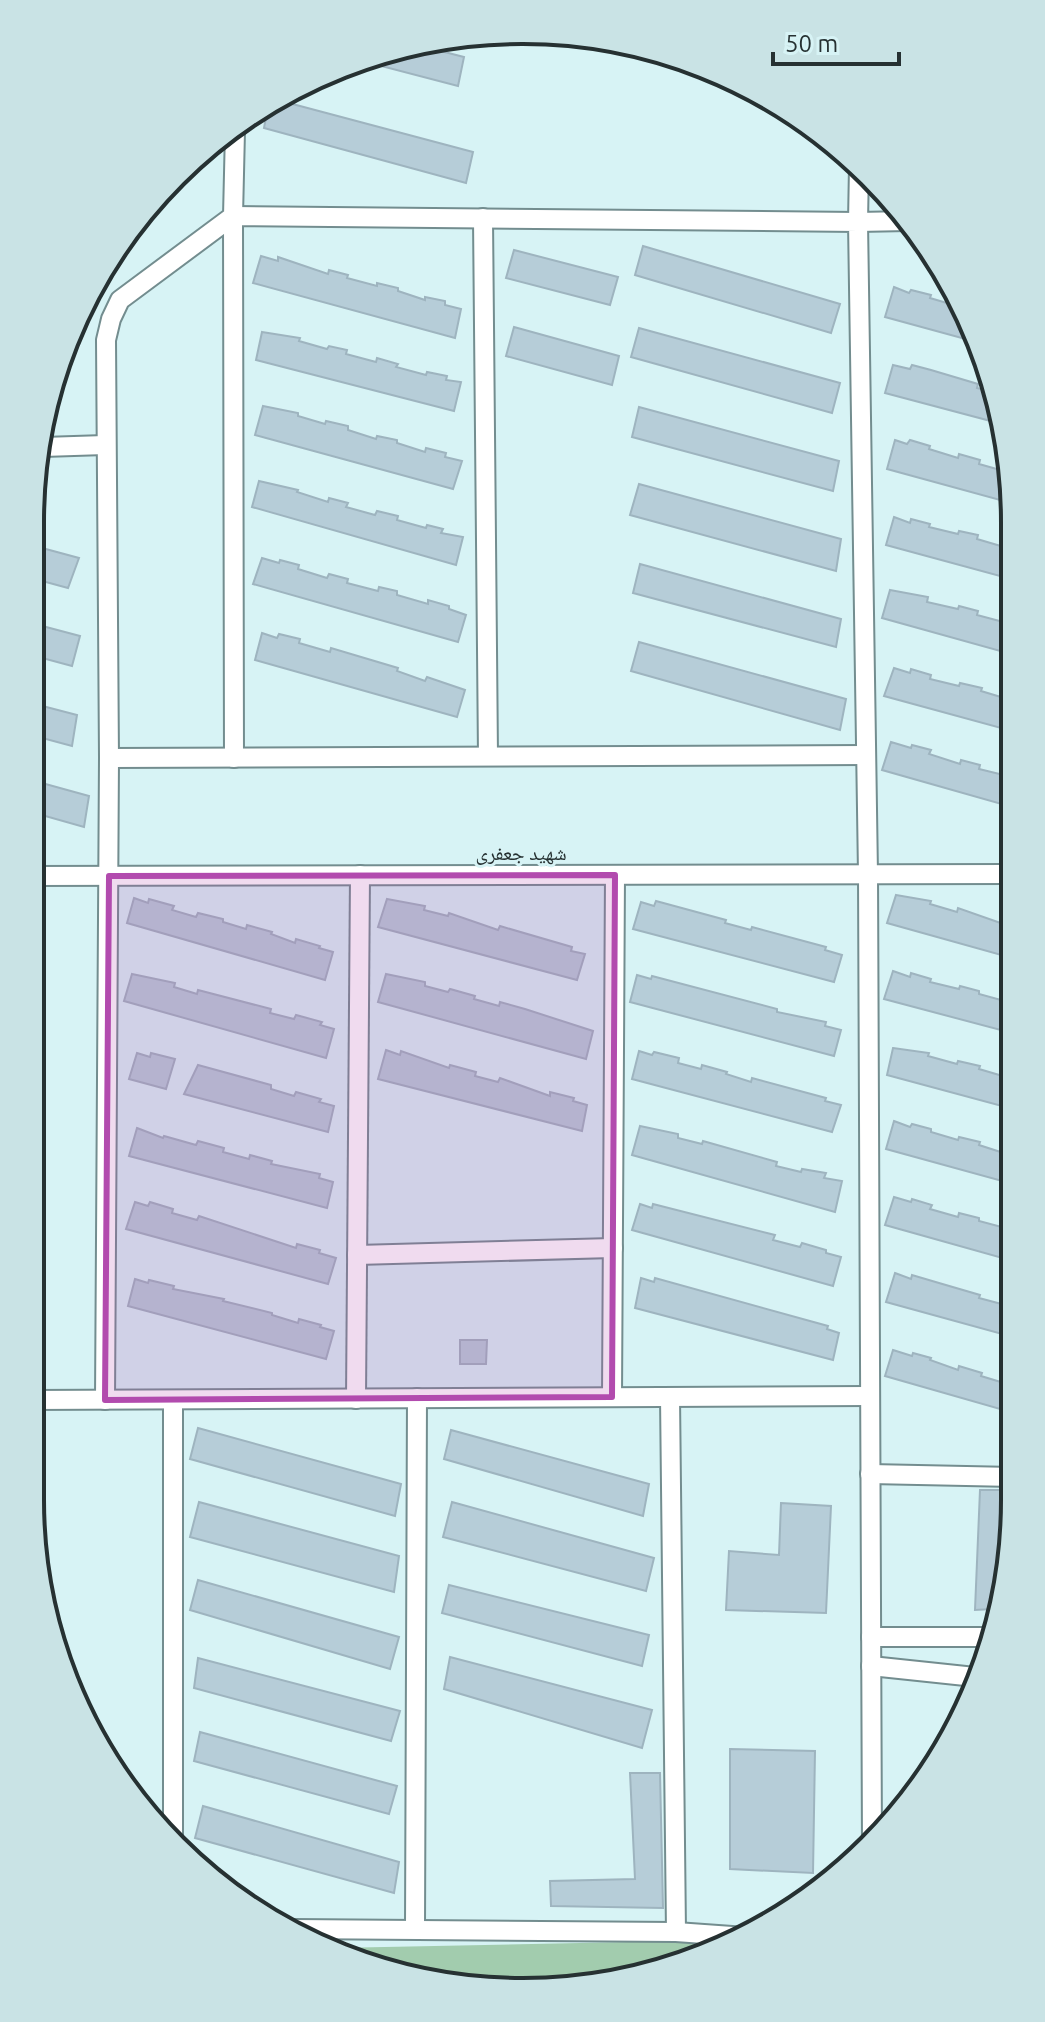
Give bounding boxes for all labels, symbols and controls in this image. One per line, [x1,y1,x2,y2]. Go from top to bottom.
scale bar [773,16,899,66]
text: 50 m [785,30,838,57]
street label: شهید جعفری [475,841,567,865]

